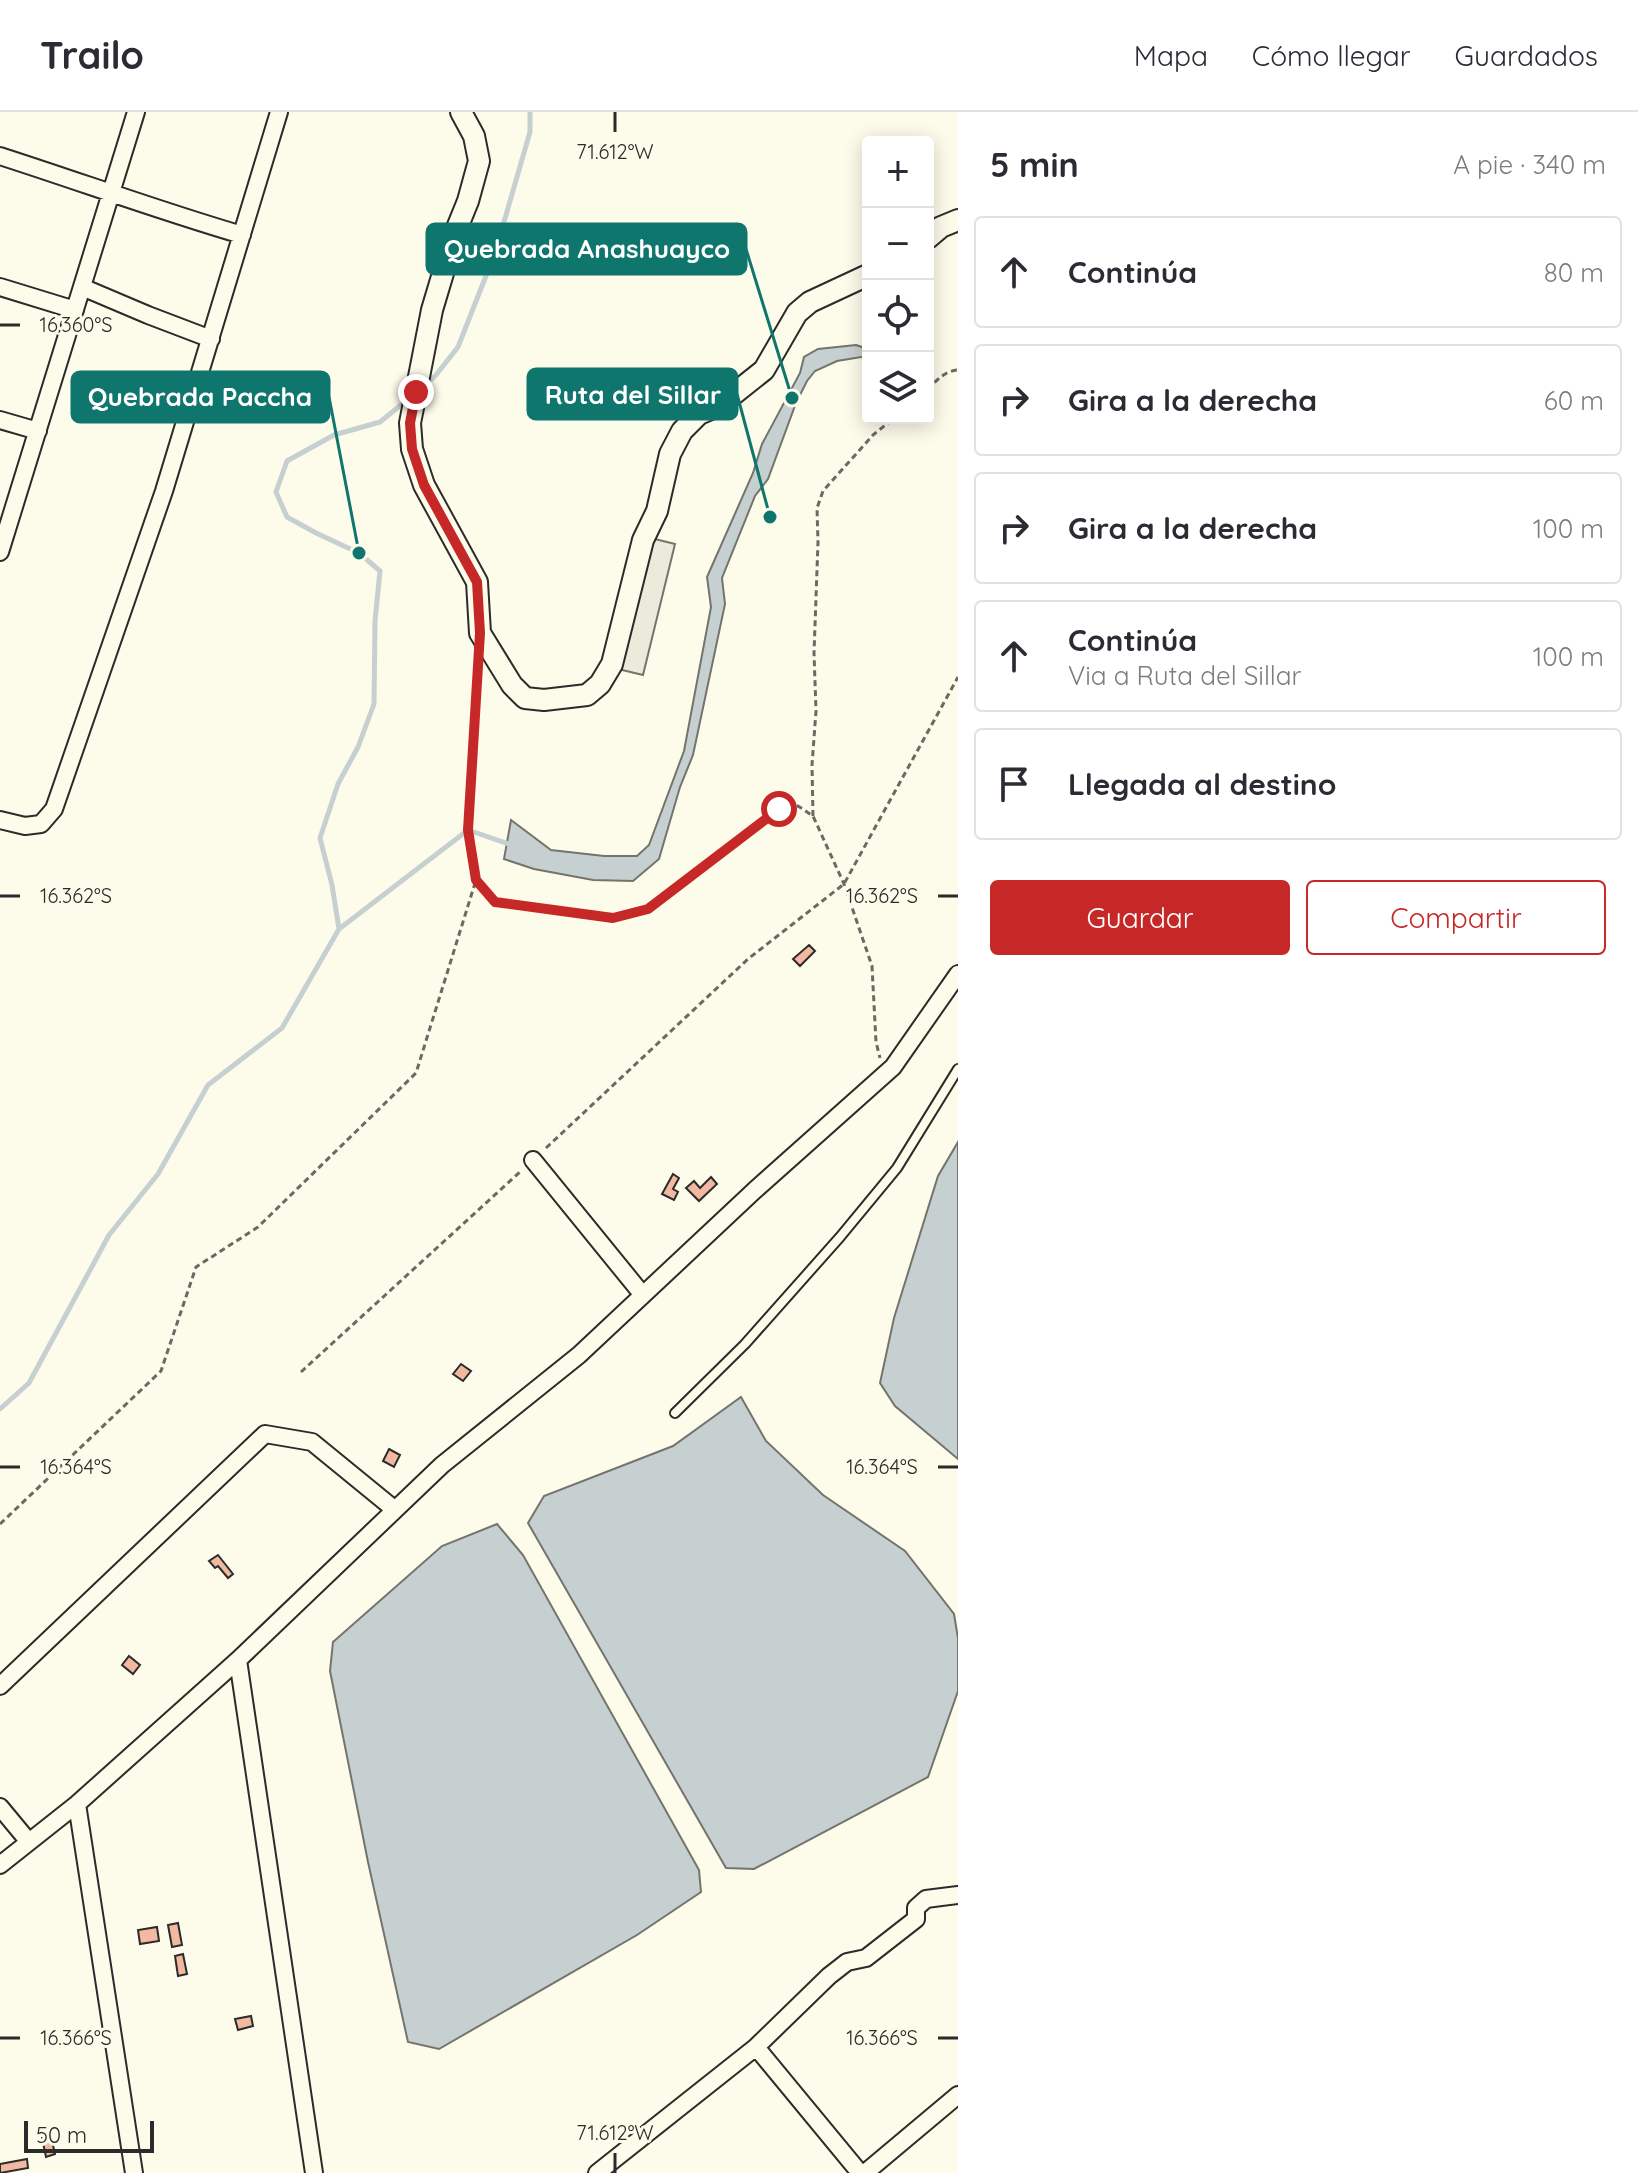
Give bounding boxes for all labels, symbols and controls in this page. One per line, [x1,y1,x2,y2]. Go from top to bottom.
text: Trailo [40,31,144,79]
text: Mapa [1134,38,1208,73]
text: Cómo llegar [1252,38,1411,73]
text: Guardados [1455,38,1598,73]
map controls [862,136,934,424]
button: + [862,136,934,208]
text: 71.612°W [576,139,654,164]
text: 5 min [990,143,1079,186]
text: A pie · 340 m [1453,148,1606,181]
button: − [862,208,934,280]
callout: Quebrada Anashuayco [427,224,746,274]
text: Quebrada Anashuayco [444,232,730,265]
icon: ahead [992,250,1036,294]
text: Continúa [1068,253,1197,291]
text: 80 m [1544,256,1604,289]
button: locate [862,280,934,352]
text: 16.360°S [40,312,112,337]
button: layers [862,352,934,424]
callout: Ruta del Sillar [528,369,737,419]
callout: Quebrada Paccha [72,372,329,422]
route end [398,374,434,410]
text: Ruta del Sillar [545,378,721,411]
icon: right [992,378,1036,422]
text: Quebrada Paccha [88,380,312,413]
text: Gira a la derecha [1068,381,1317,419]
text: 60 m [1544,384,1604,417]
icon: right [992,506,1036,550]
text: Gira a la derecha [1068,509,1317,547]
text: 100 m [1533,512,1604,545]
text: Continúa [1068,621,1197,659]
icon: ahead [992,634,1036,678]
text: 100 m [1533,640,1604,673]
text: Via a Ruta del Sillar [1068,659,1302,692]
icon: arrive [992,762,1036,806]
text: Llegada al destino [1068,765,1336,803]
route start [761,791,797,827]
button: Guardar [990,880,1290,955]
button: Compartir [1306,880,1606,955]
text: 16.362°S [40,883,112,908]
text: 16.362°S [846,883,918,908]
text: 16.364°S [40,1454,112,1479]
text: 16.364°S [846,1454,918,1479]
text: 16.366°S [40,2025,112,2050]
text: 16.366°S [846,2025,918,2050]
scale bar [24,2117,154,2153]
text: 71.612°W [576,2120,654,2145]
text: 50 m [36,2121,87,2149]

